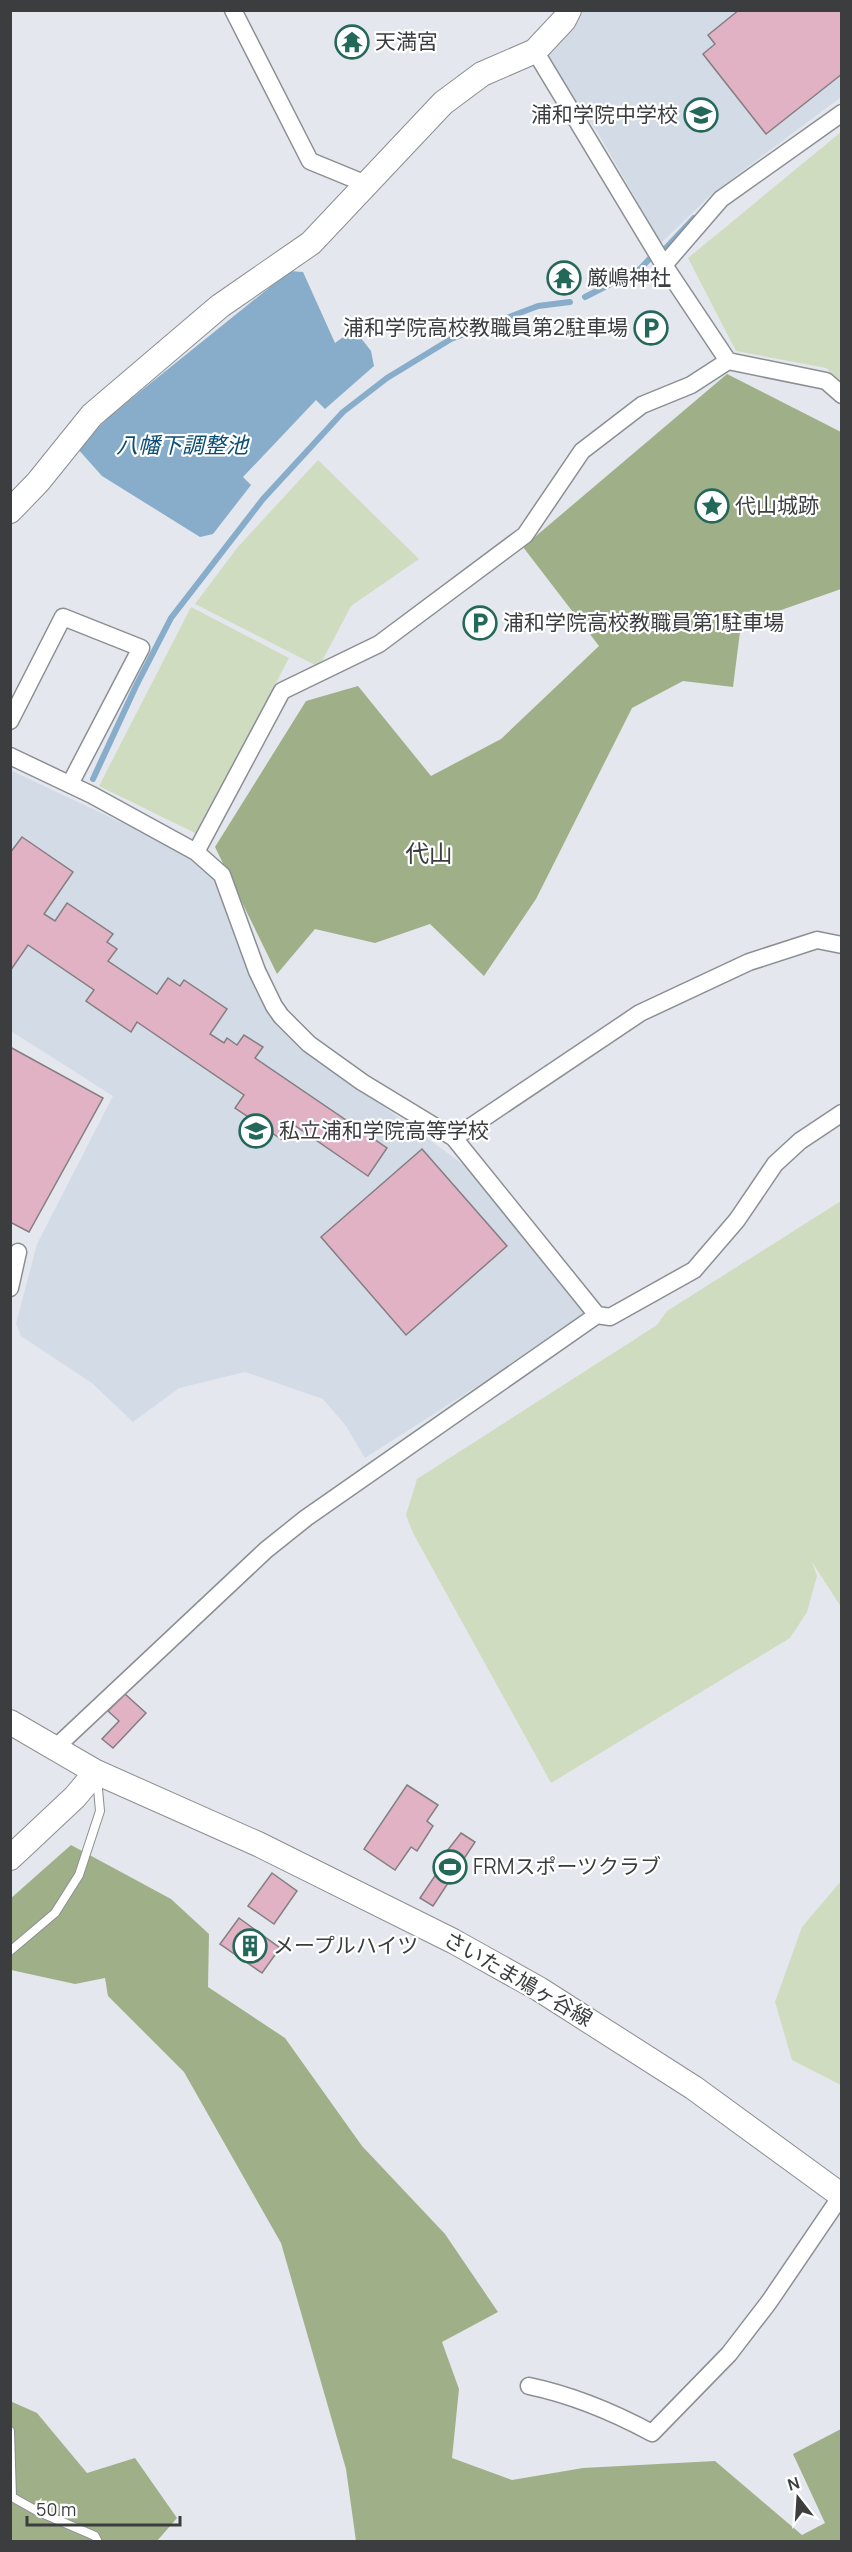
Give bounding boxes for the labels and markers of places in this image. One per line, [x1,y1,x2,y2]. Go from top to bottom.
temple icon: 天満宮 [334,24,370,60]
place label: 天満宮 [375,27,438,55]
school or university icon: 浦和学院中学校 [683,97,719,133]
place label: 浦和学院中学校 [531,100,678,128]
temple icon: 厳嶋神社 [546,260,582,296]
place label: 厳嶋神社 [587,263,671,291]
parking icon: 浦和学院高校教職員第2駐車場 [633,310,669,346]
place label: 浦和学院高校教職員第2駐車場 [343,313,628,341]
place icon: 代山城跡 [694,488,730,524]
place label: 代山城跡 [735,491,819,519]
parking icon: 浦和学院高校教職員第1駐車場 [462,605,498,641]
place label: 浦和学院高校教職員第1駐車場 [503,608,784,636]
school or university icon: 私立浦和学院高等学校 [238,1113,274,1149]
place label: 私立浦和学院高等学校 [279,1116,489,1144]
sports icon: FRMスポーツクラブ [432,1849,468,1885]
place label: FRMスポーツクラブ [473,1852,661,1880]
building icon: メープルハイツ [232,1928,268,1964]
place label: メープルハイツ [273,1931,418,1959]

